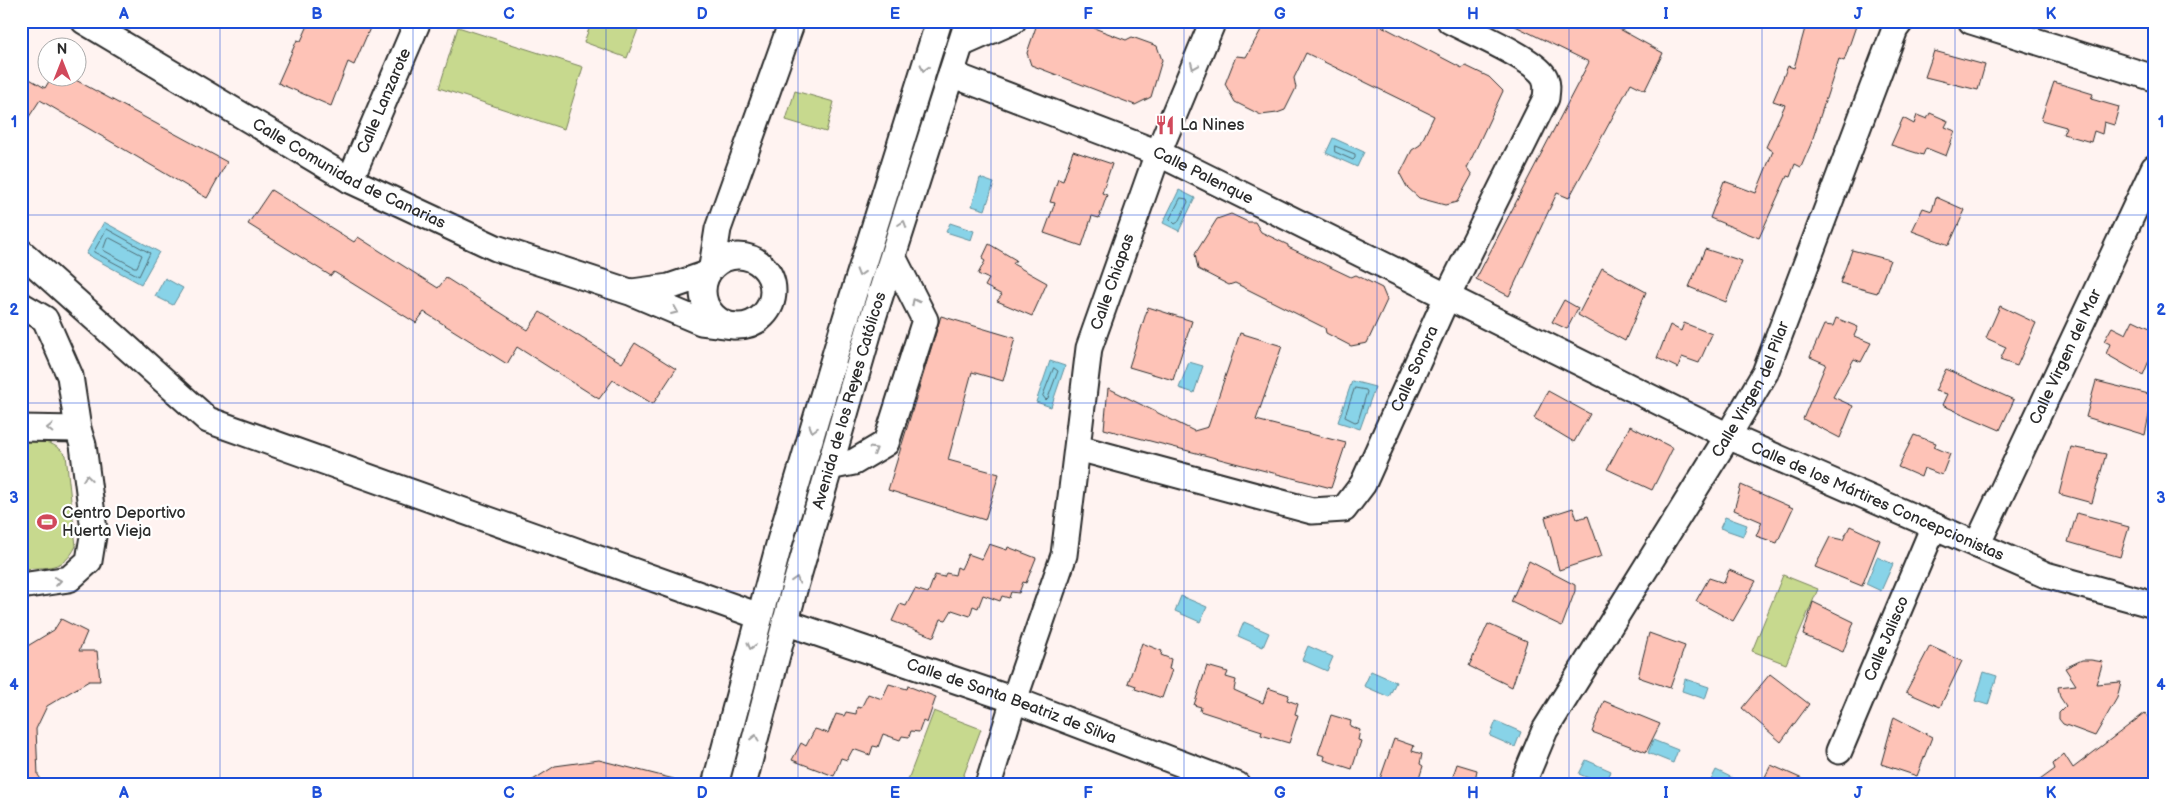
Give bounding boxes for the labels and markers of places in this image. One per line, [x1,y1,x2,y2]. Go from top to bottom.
restaurant icon: La Nines [1154,114,1176,136]
place label: La Nines [1180,116,1244,135]
place label: Centro Deportivo Huerta Vieja [62,504,186,541]
sports icon: Centro Deportivo Huerta Vieja [36,511,58,533]

